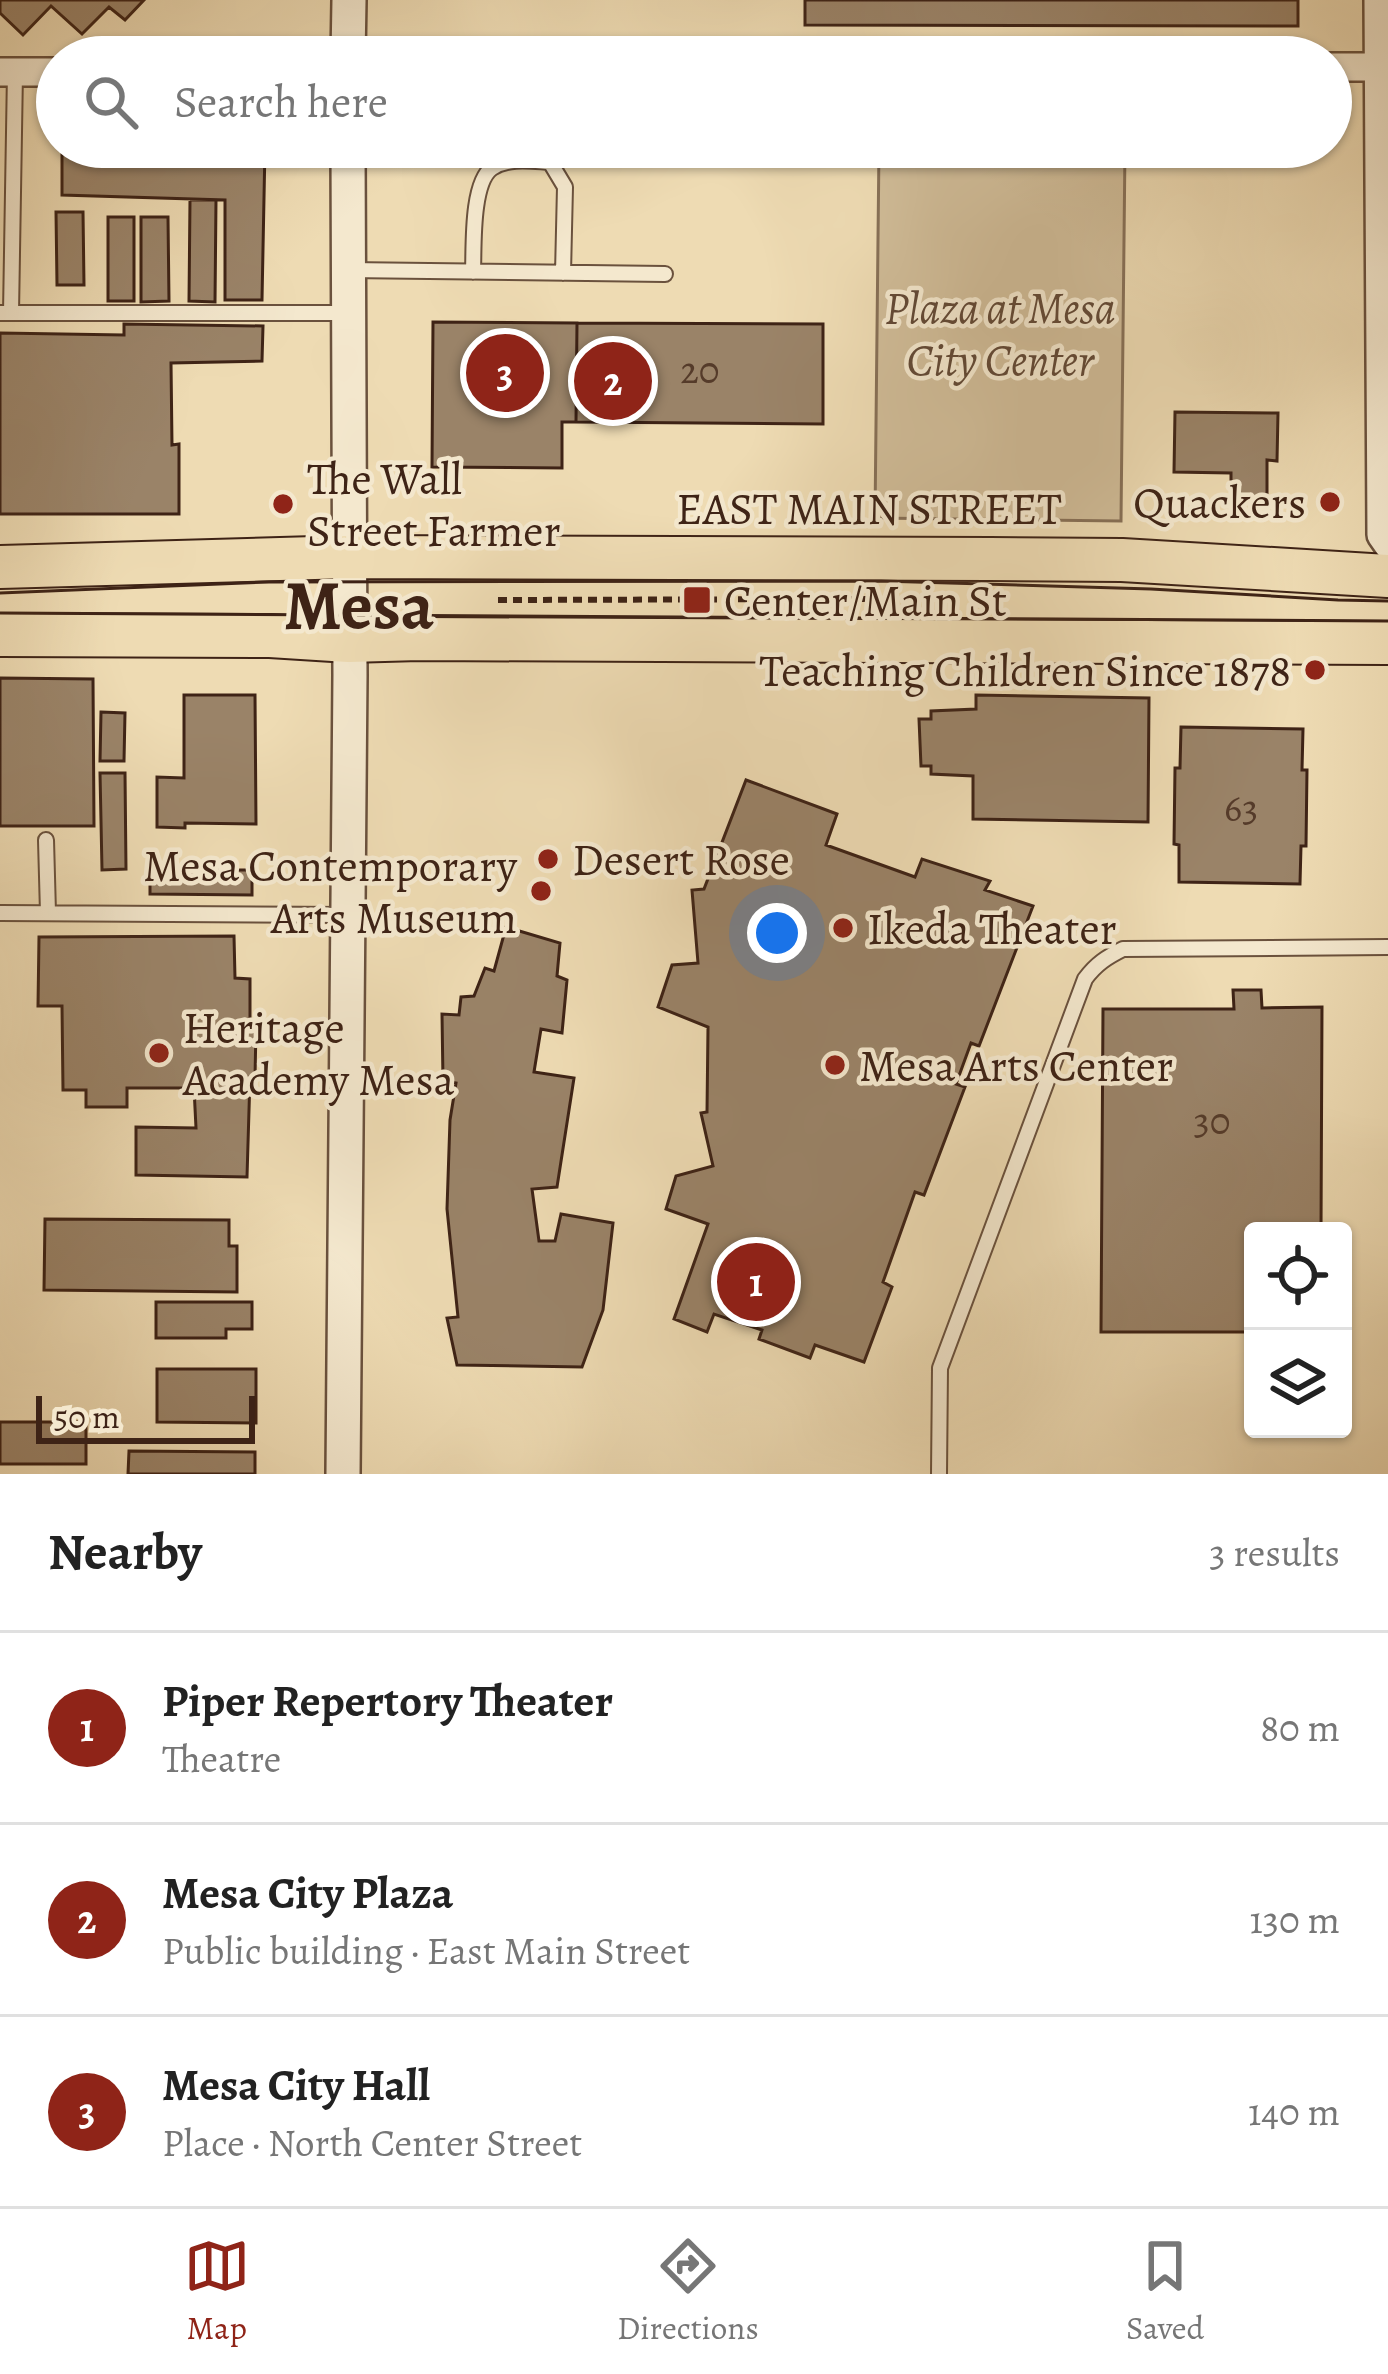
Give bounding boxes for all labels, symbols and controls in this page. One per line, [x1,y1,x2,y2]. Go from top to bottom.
search box [36,36,1352,168]
icon: search [78,69,144,135]
text: Search here [174,71,388,133]
park label: Plaza at Mesa City Center [884,277,1116,391]
pin: 3 [466,328,544,418]
pin: 2 [574,336,652,426]
house number: 20 [680,343,720,396]
place label: The Wall Street Farmer [307,448,561,562]
place label: Quackers [1133,472,1306,534]
street label: EAST MAIN STREET [676,478,1062,540]
marker: Quackers [1317,489,1343,515]
marker: The Wall Street Farmer [270,491,296,517]
district label: Mesa [284,559,434,653]
place label: Center/Main St [724,570,1007,632]
marker: Center/Main St [681,584,713,616]
place label: Teaching Children Since 1878 [759,640,1291,702]
marker: Teaching Children Since 1878 [1302,657,1328,683]
house number: 63 [1224,781,1258,834]
place label: Desert Rose [572,829,790,891]
place label: Mesa Contemporary Arts Museum [143,835,518,949]
marker: Desert Rose [535,846,561,872]
marker: Mesa Contemporary Arts Museum [528,878,554,904]
place label: Ikeda Theater [867,898,1117,960]
your location [747,903,807,963]
marker: Ikeda Theater [830,915,856,941]
place label: Heritage Academy Mesa [182,997,455,1111]
place label: Mesa Arts Center [859,1035,1173,1097]
marker: Heritage Academy Mesa [146,1040,172,1066]
marker: Mesa Arts Center [822,1052,848,1078]
house number: 30 [1193,1094,1231,1147]
map controls [1244,1222,1352,1438]
button: locate [1244,1222,1352,1330]
pin: 1 [717,1237,795,1327]
button: layers [1244,1330,1352,1438]
scale bar [36,1390,255,1443]
text: 50 m [54,1394,120,1439]
text: Nearby [48,1517,202,1587]
text: 3 results [1209,1526,1340,1579]
text: Piper Repertory Theater [162,1670,613,1732]
text: 1 [80,1701,94,1754]
text: 80 m [1260,1701,1340,1754]
text: Theatre [162,1732,281,1785]
text: Mesa City Plaza [162,1862,454,1924]
text: 2 [78,1893,96,1946]
text: 130 m [1249,1893,1340,1946]
text: Public building · East Main Street [162,1924,690,1977]
text: Mesa City Hall [162,2054,430,2116]
text: 3 [79,2085,95,2138]
text: 140 m [1248,2085,1340,2138]
text: Place · North Center Street [162,2116,582,2169]
tab: Map [184,2233,250,2350]
tab: Directions [617,2233,759,2350]
tab: Saved [1126,2233,1204,2350]

